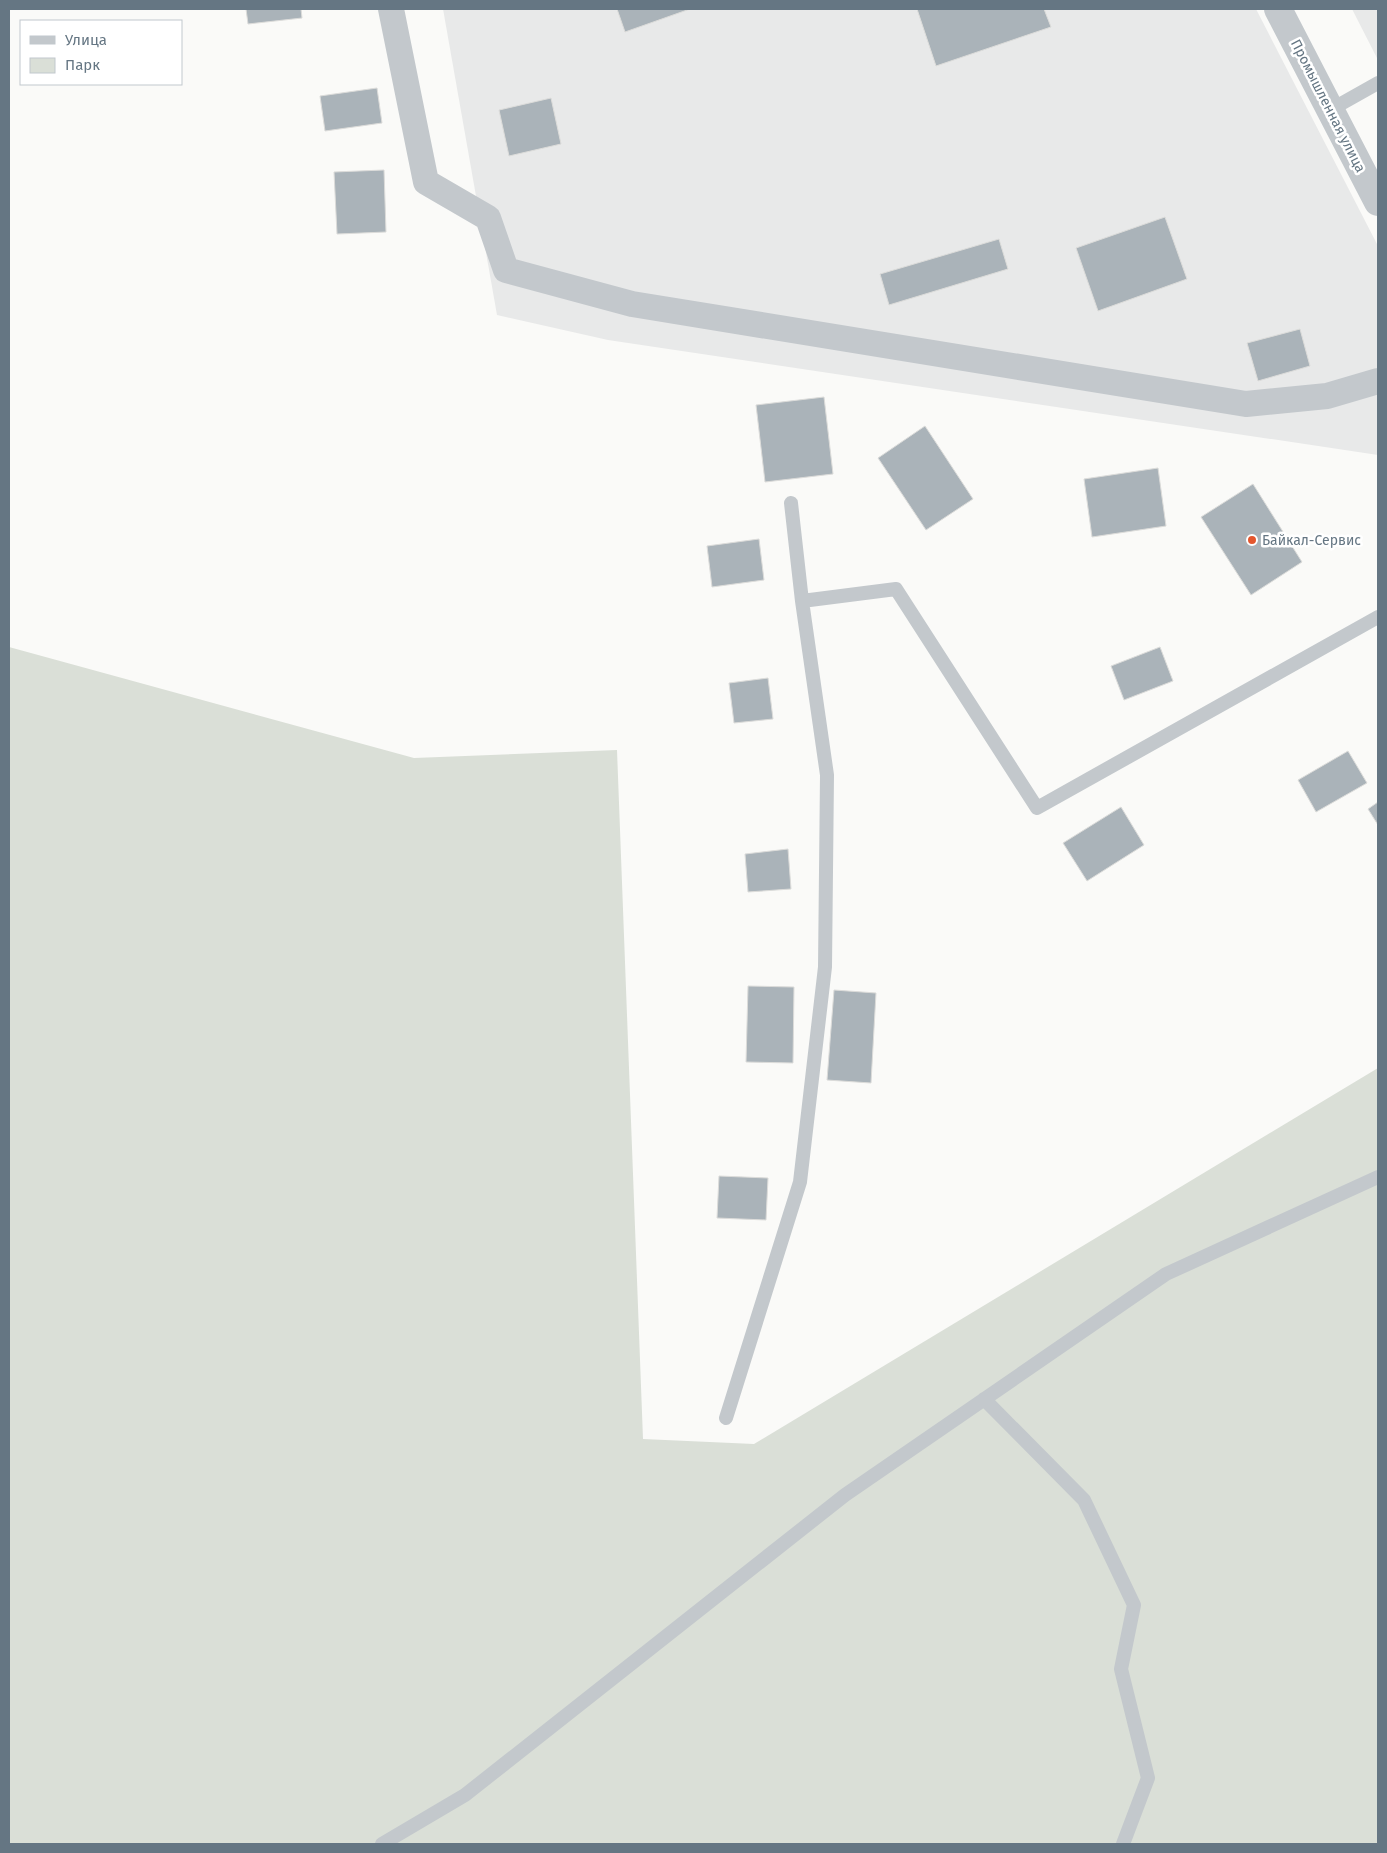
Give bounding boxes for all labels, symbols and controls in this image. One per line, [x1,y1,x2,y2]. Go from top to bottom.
legend [20,20,182,85]
text: Улица [65,31,107,49]
street label: Промышленная улица [1287,37,1369,175]
text: Парк [65,56,100,74]
place label: Байкал-Сервис [1262,532,1361,549]
marker: Байкал-Сервис [1246,534,1258,546]

